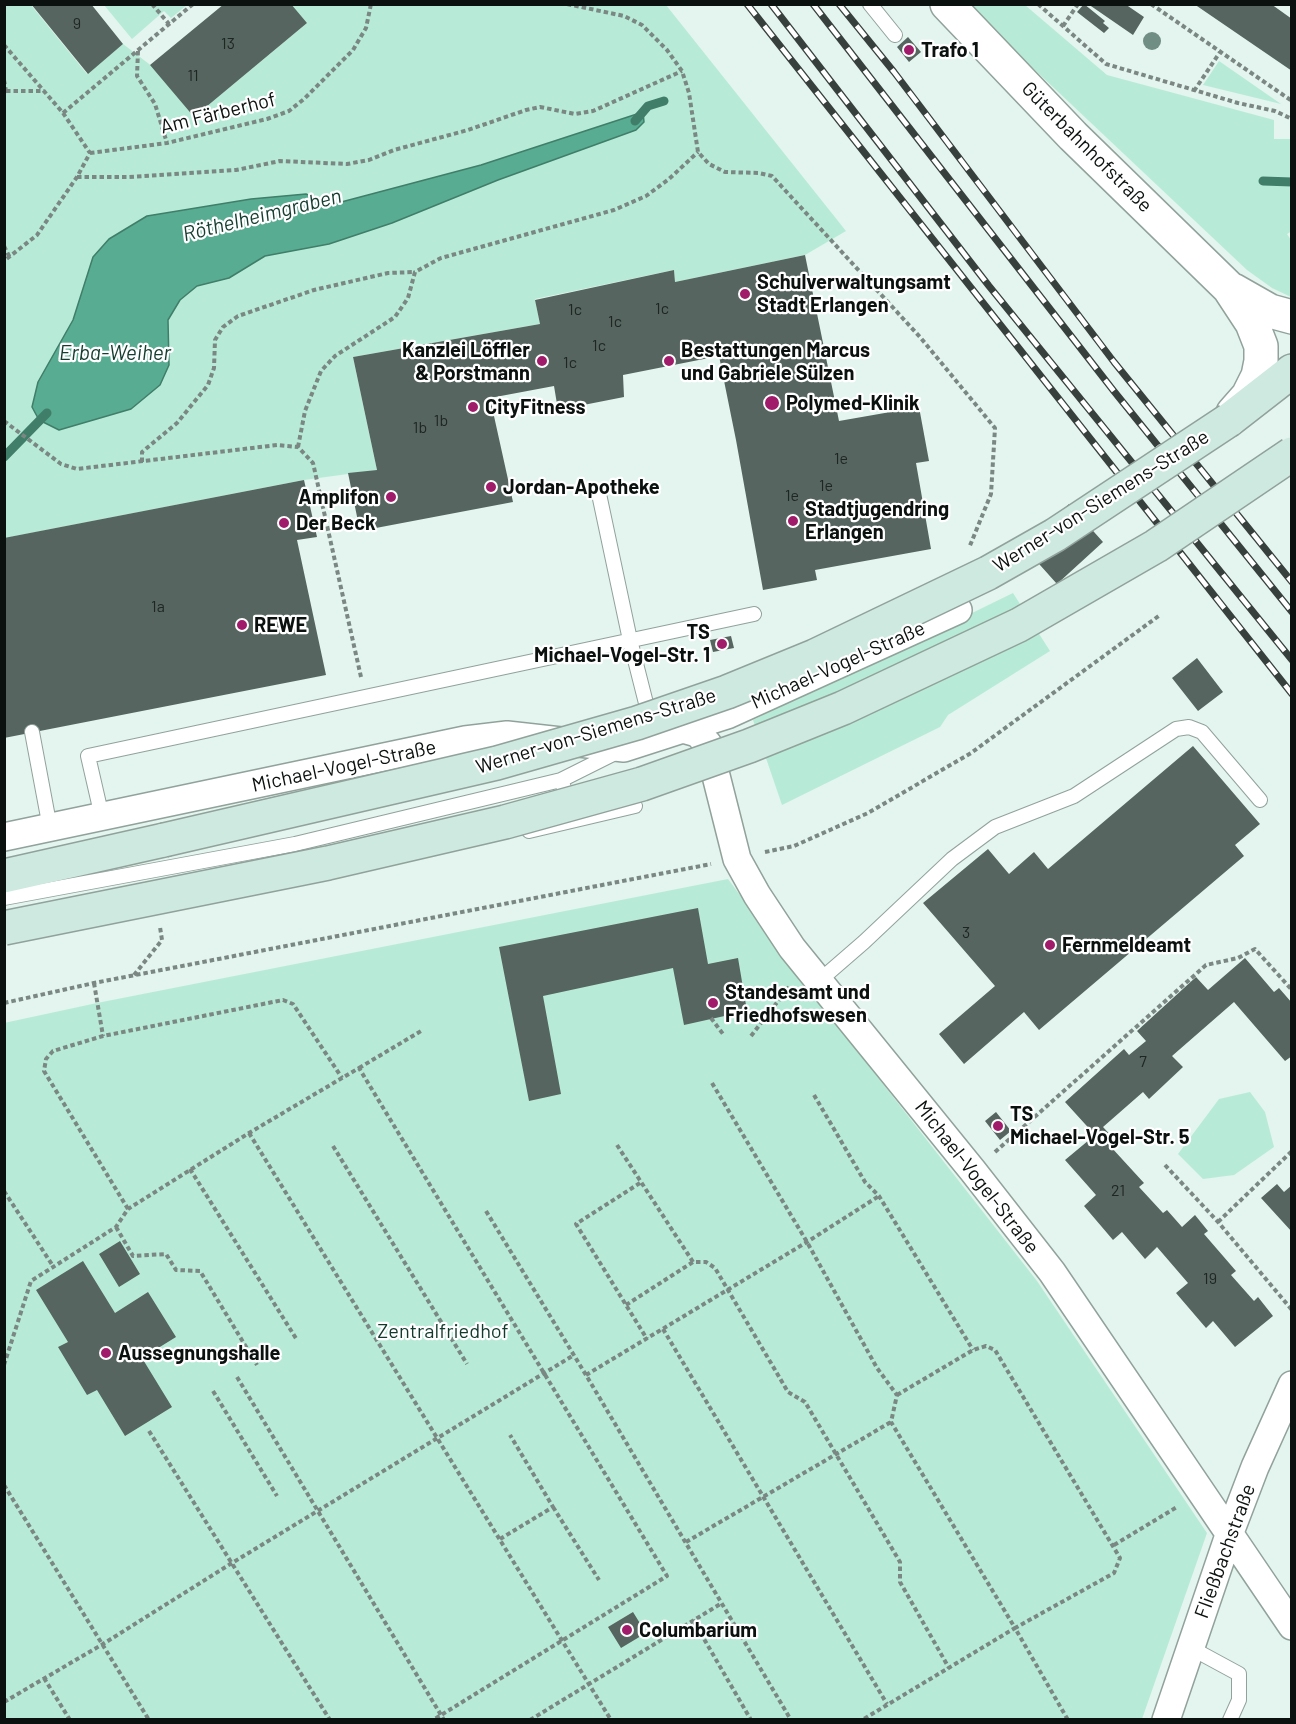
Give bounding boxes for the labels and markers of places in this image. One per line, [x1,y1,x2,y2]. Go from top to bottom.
place label: Trafo 1 [921,38,979,62]
marker: Trafo 1 [902,43,916,57]
place label: Schulverwaltungsamt Stadt Erlangen [757,270,951,317]
marker: Schulverwaltungsamt Stadt Erlangen [738,287,752,301]
place label: Kanzlei Löffler & Porstmann [402,338,530,385]
place label: Bestattungen Marcus und Gabriele Sülzen [681,338,870,385]
marker: Kanzlei Löffler & Porstmann [535,354,549,368]
marker: Bestattungen Marcus und Gabriele Sülzen [662,354,676,368]
place label: Polymed-Klinik [786,391,920,415]
marker: Polymed-Klinik [763,394,781,412]
place label: CityFitness [485,395,585,419]
marker: CityFitness [466,400,480,414]
place label: Jordan-Apotheke [503,475,660,499]
marker: Jordan-Apotheke [484,480,498,494]
place label: Amplifon [298,485,379,509]
marker: Amplifon [384,490,398,504]
place label: Stadtjugendring Erlangen [805,497,949,544]
place label: Der Beck [296,511,376,535]
marker: Stadtjugendring Erlangen [786,514,800,528]
marker: Der Beck [277,516,291,530]
place label: REWE [254,613,307,637]
marker: REWE [235,618,249,632]
place label: TS Michael-Vogel-Str. 1 [534,620,710,667]
marker: TS Michael-Vogel-Str. 1 [715,637,729,651]
place label: Fernmeldeamt [1062,933,1191,957]
marker: Fernmeldeamt [1043,938,1057,952]
place label: Standesamt und Friedhofswesen [725,980,870,1027]
marker: Standesamt und Friedhofswesen [706,996,720,1010]
place label: TS Michael-Vogel-Str. 5 [1010,1102,1190,1149]
marker: TS Michael-Vogel-Str. 5 [991,1119,1005,1133]
place label: Aussegnungshalle [118,1341,280,1365]
marker: Aussegnungshalle [99,1346,113,1360]
place label: Columbarium [639,1618,757,1642]
marker: Columbarium [620,1623,634,1637]

